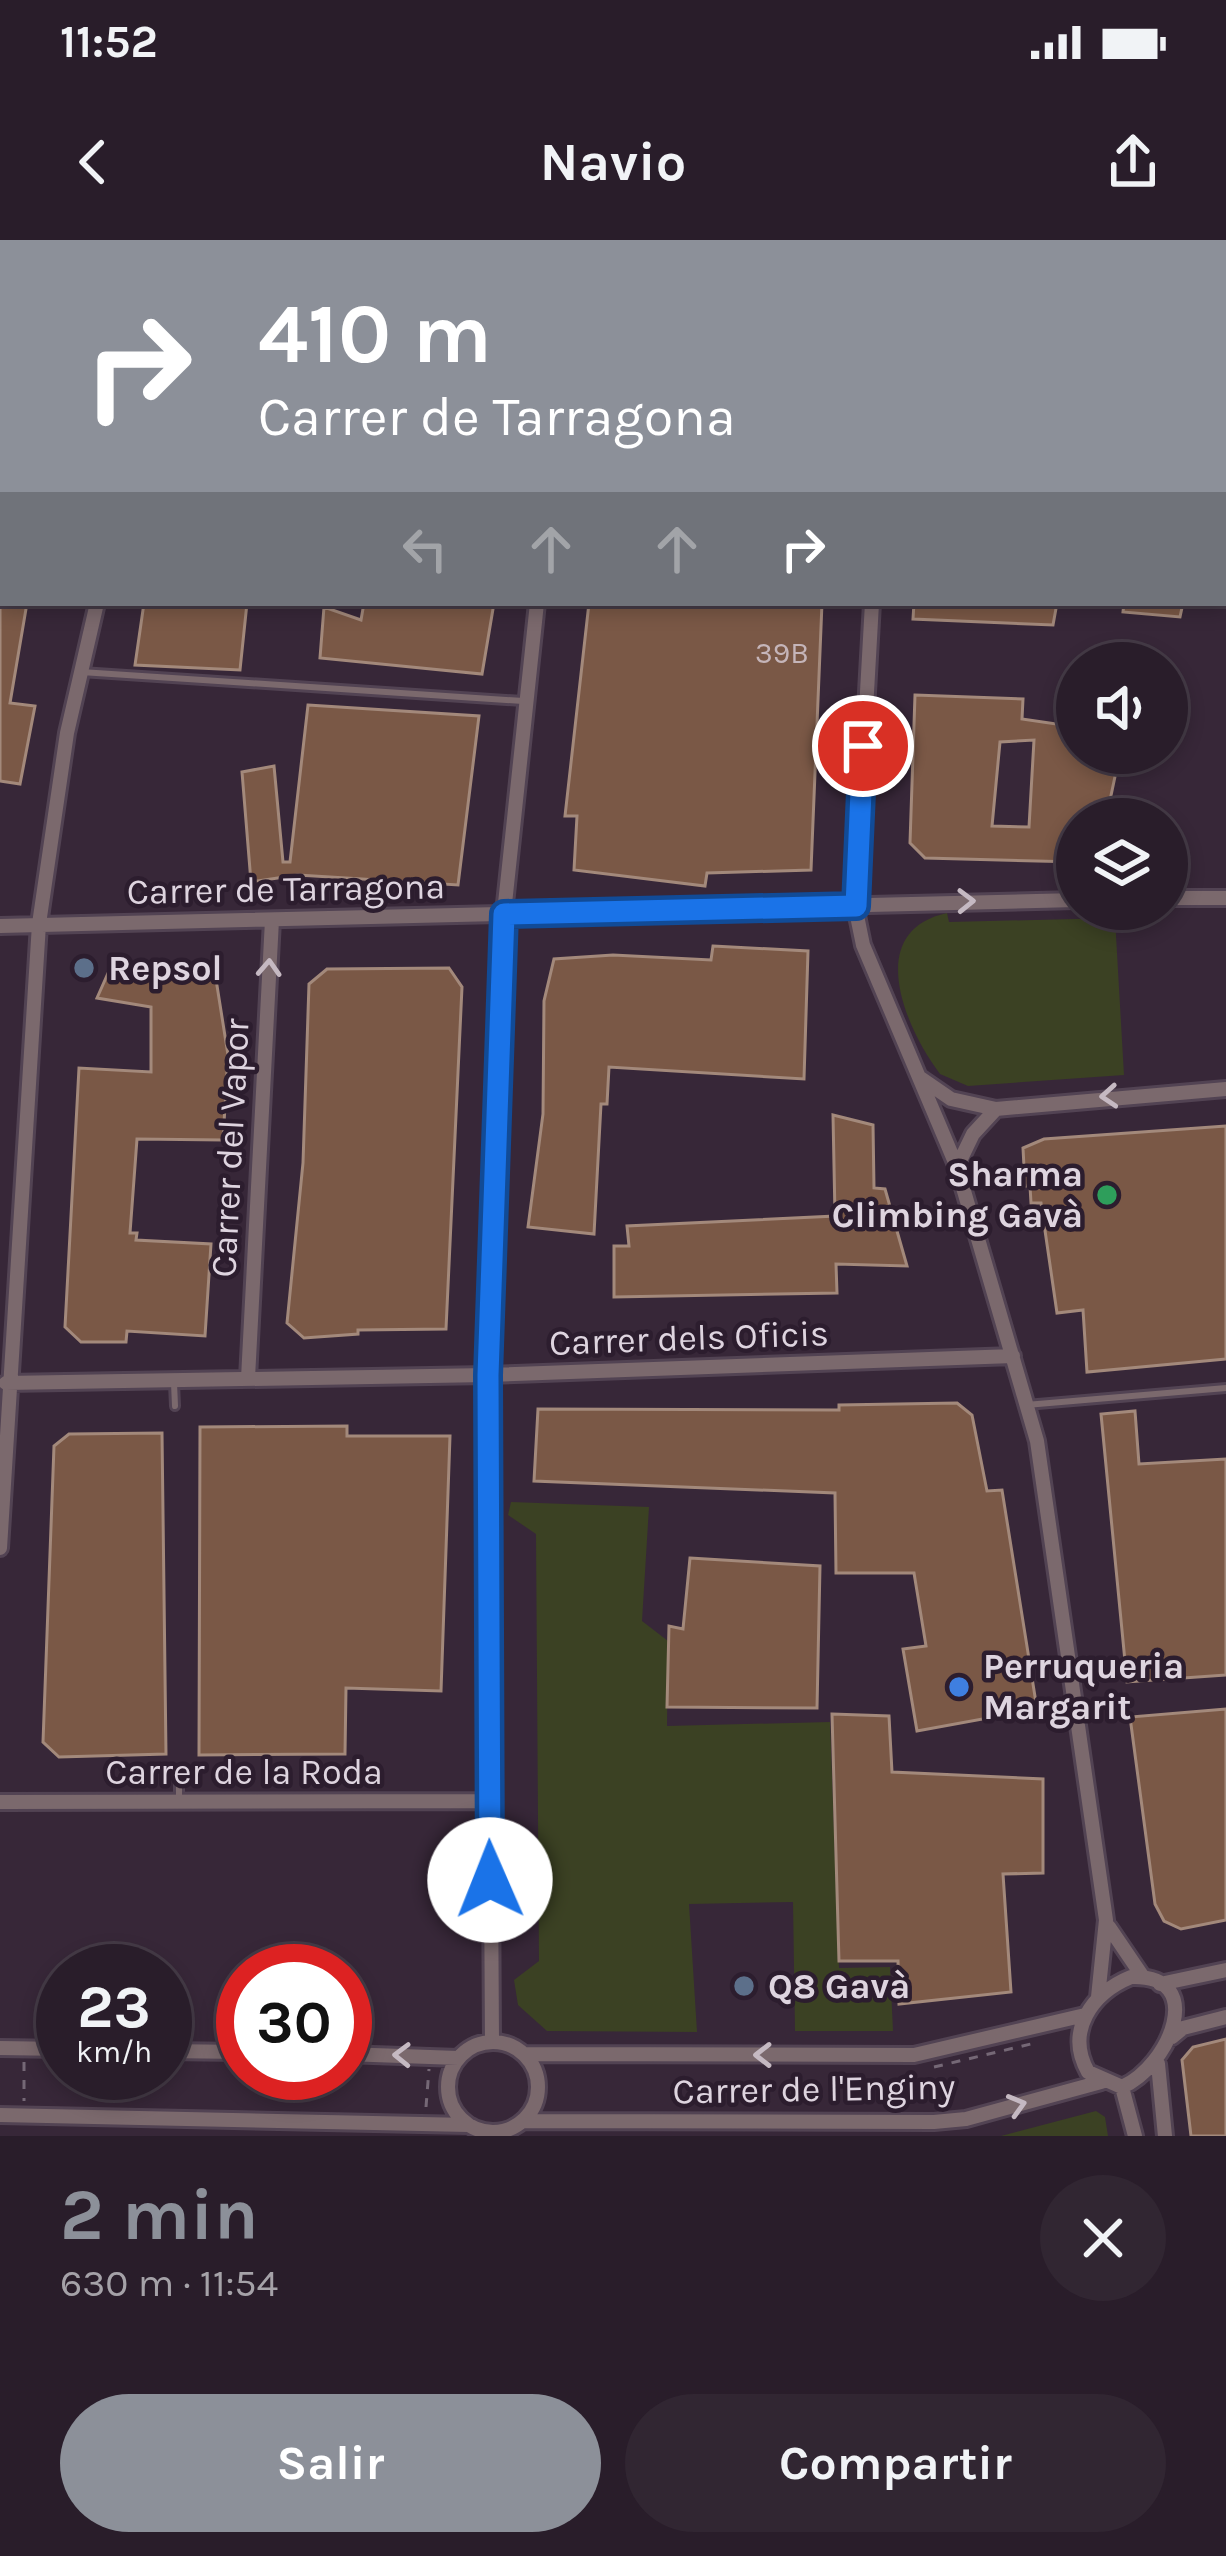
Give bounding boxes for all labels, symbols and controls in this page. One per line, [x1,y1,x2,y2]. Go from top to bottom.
text: 11:52 [60,16,158,68]
icon: back [60,129,126,195]
icon: share [1100,129,1166,195]
text: Navio [540,130,686,194]
text: 410 m [258,285,492,383]
icon: right [60,288,216,444]
text: Carrer de Tarragona [258,385,736,449]
icon: left [392,516,458,582]
icon: ahead [518,516,584,582]
icon: ahead [644,516,710,582]
icon: right [770,516,836,582]
house number: 39B [755,635,809,671]
map controls [1056,642,1188,930]
button: sound [1056,642,1188,774]
pin [812,695,914,797]
icon: arrive [830,713,896,779]
button: layers [1056,798,1188,930]
street label: Carrer de Tarragona [126,865,446,913]
one-way arrow [957,888,976,914]
place label: Repsol [108,947,223,989]
marker: Repsol [71,955,97,981]
one-way arrow [256,958,282,976]
street label: Carrer del Vapor [202,1017,258,1278]
one-way arrow [1099,1083,1118,1109]
place label: Sharma Climbing Gavà [832,1153,1083,1237]
marker: Sharma Climbing Gavà [1094,1182,1120,1208]
street label: Carrer dels Oficis [548,1312,830,1364]
place label: Perruqueria Margarit [983,1645,1184,1729]
marker: Perruqueria Margarit [946,1674,972,1700]
street label: Carrer de la Roda [105,1751,383,1793]
position arrow [427,1817,553,1943]
speed limit sign: 30 [216,1944,372,2100]
place label: Q8 Gavà [768,1965,910,2007]
text: 23 [77,1972,151,2042]
marker: Q8 Gavà [731,1973,757,1999]
text: km/h [76,2034,152,2070]
one-way arrow [392,2042,411,2068]
one-way arrow [753,2042,771,2068]
street label: Carrer de l'Enginy [672,2066,956,2112]
one-way arrow [1006,2095,1026,2120]
text: 2 min [60,2173,259,2257]
button: close [1040,2175,1166,2301]
text: 630 m · 11:54 [60,2260,278,2306]
button: Salir [60,2394,601,2532]
button: Compartir [625,2394,1166,2532]

